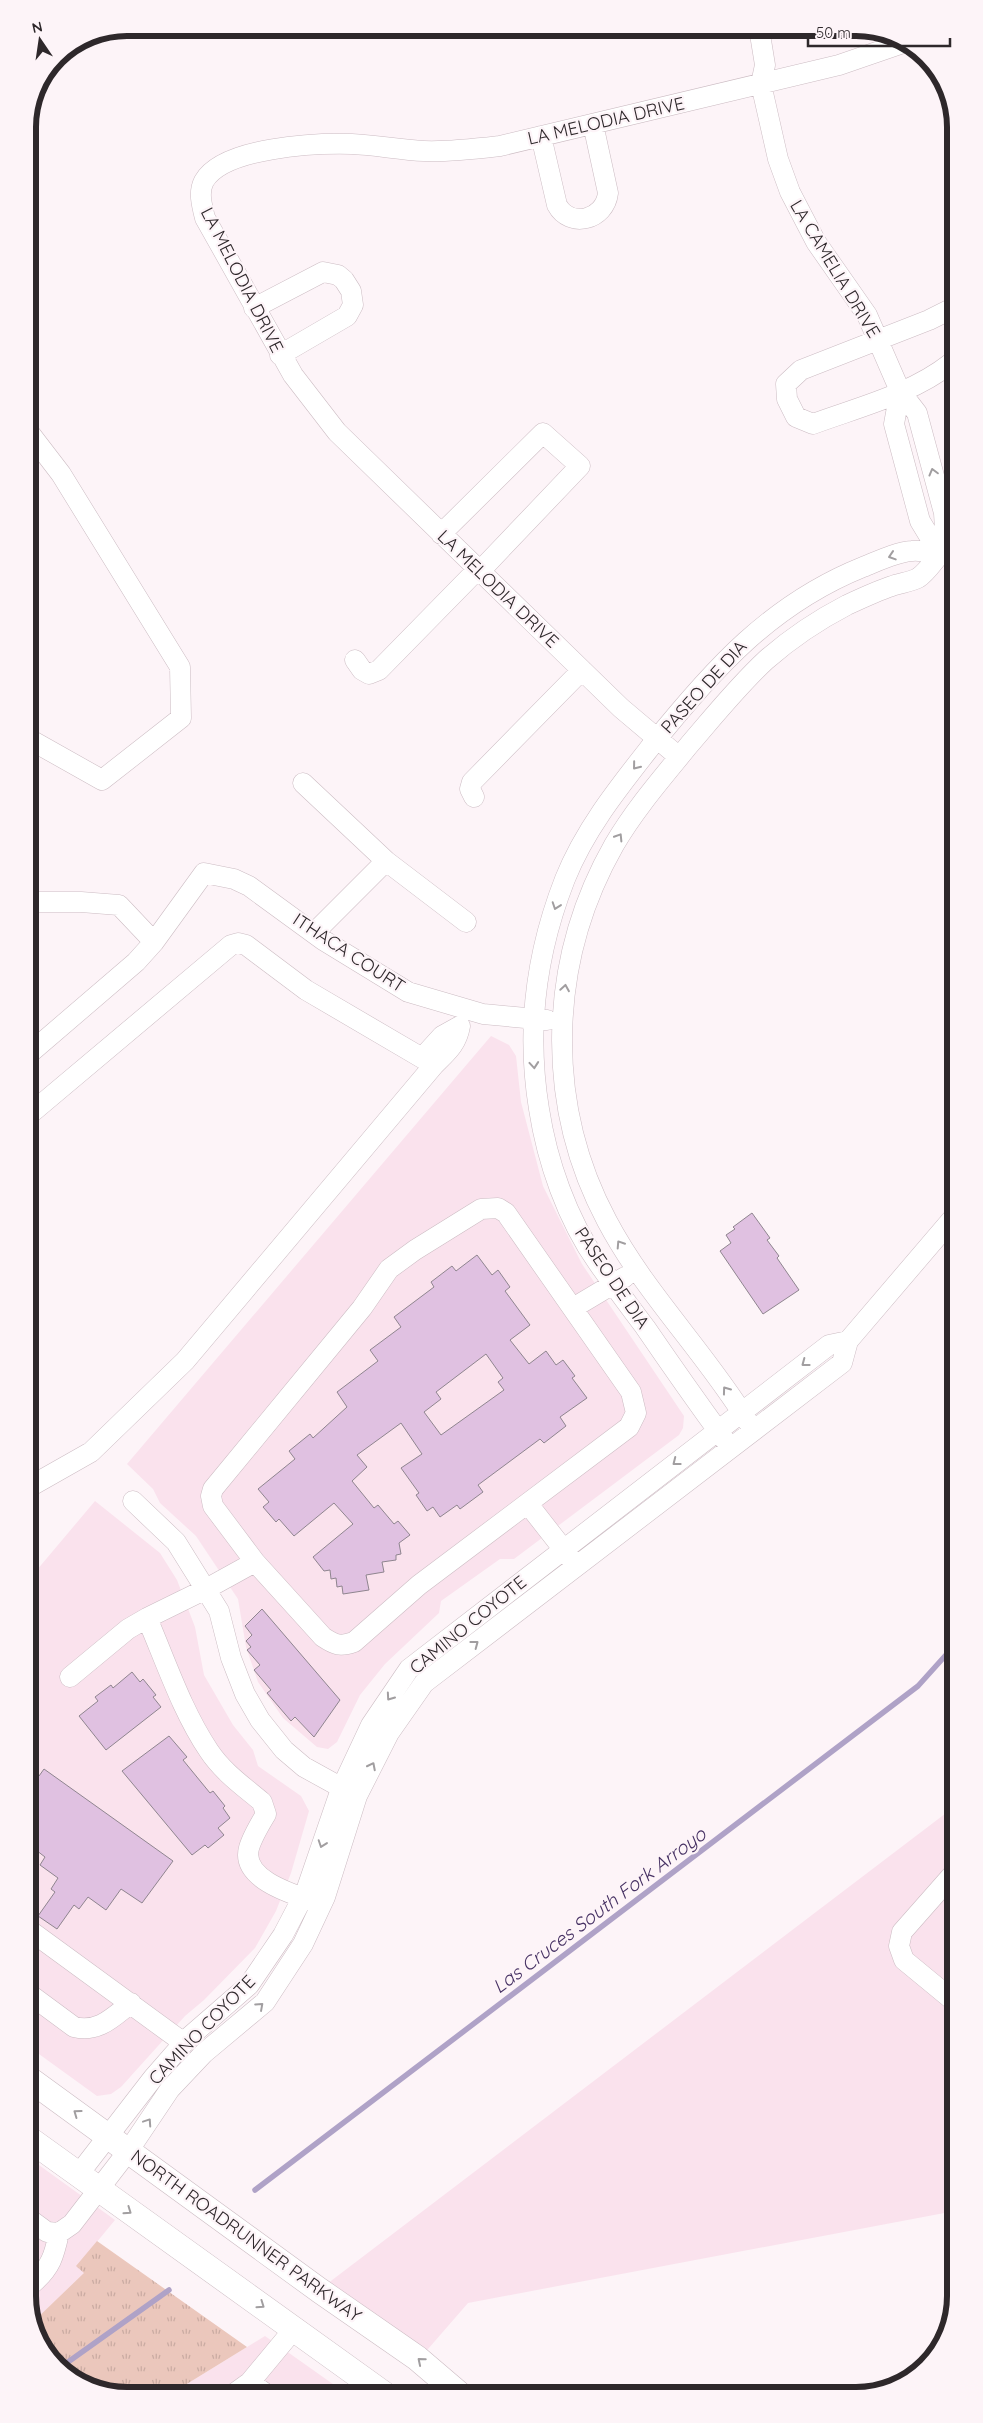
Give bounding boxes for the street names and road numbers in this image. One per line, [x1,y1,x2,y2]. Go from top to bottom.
street label: LA MELODIA DRIVE [525,91,686,150]
street label: LA CAMELIA DRIVE [785,196,886,342]
street label: LA MELODIA DRIVE [196,203,289,356]
street label: LA MELODIA DRIVE [433,525,564,653]
street label: PASEO DE DIA [656,635,752,738]
street label: ITHACA COURT [289,908,410,997]
street label: PASEO DE DIA [570,1222,655,1333]
street label: CAMINO COYOTE [405,1570,531,1679]
street label: CAMINO COYOTE [143,1970,260,2089]
street label: NORTH ROADRUNNER PARKWAY [126,2144,366,2327]

